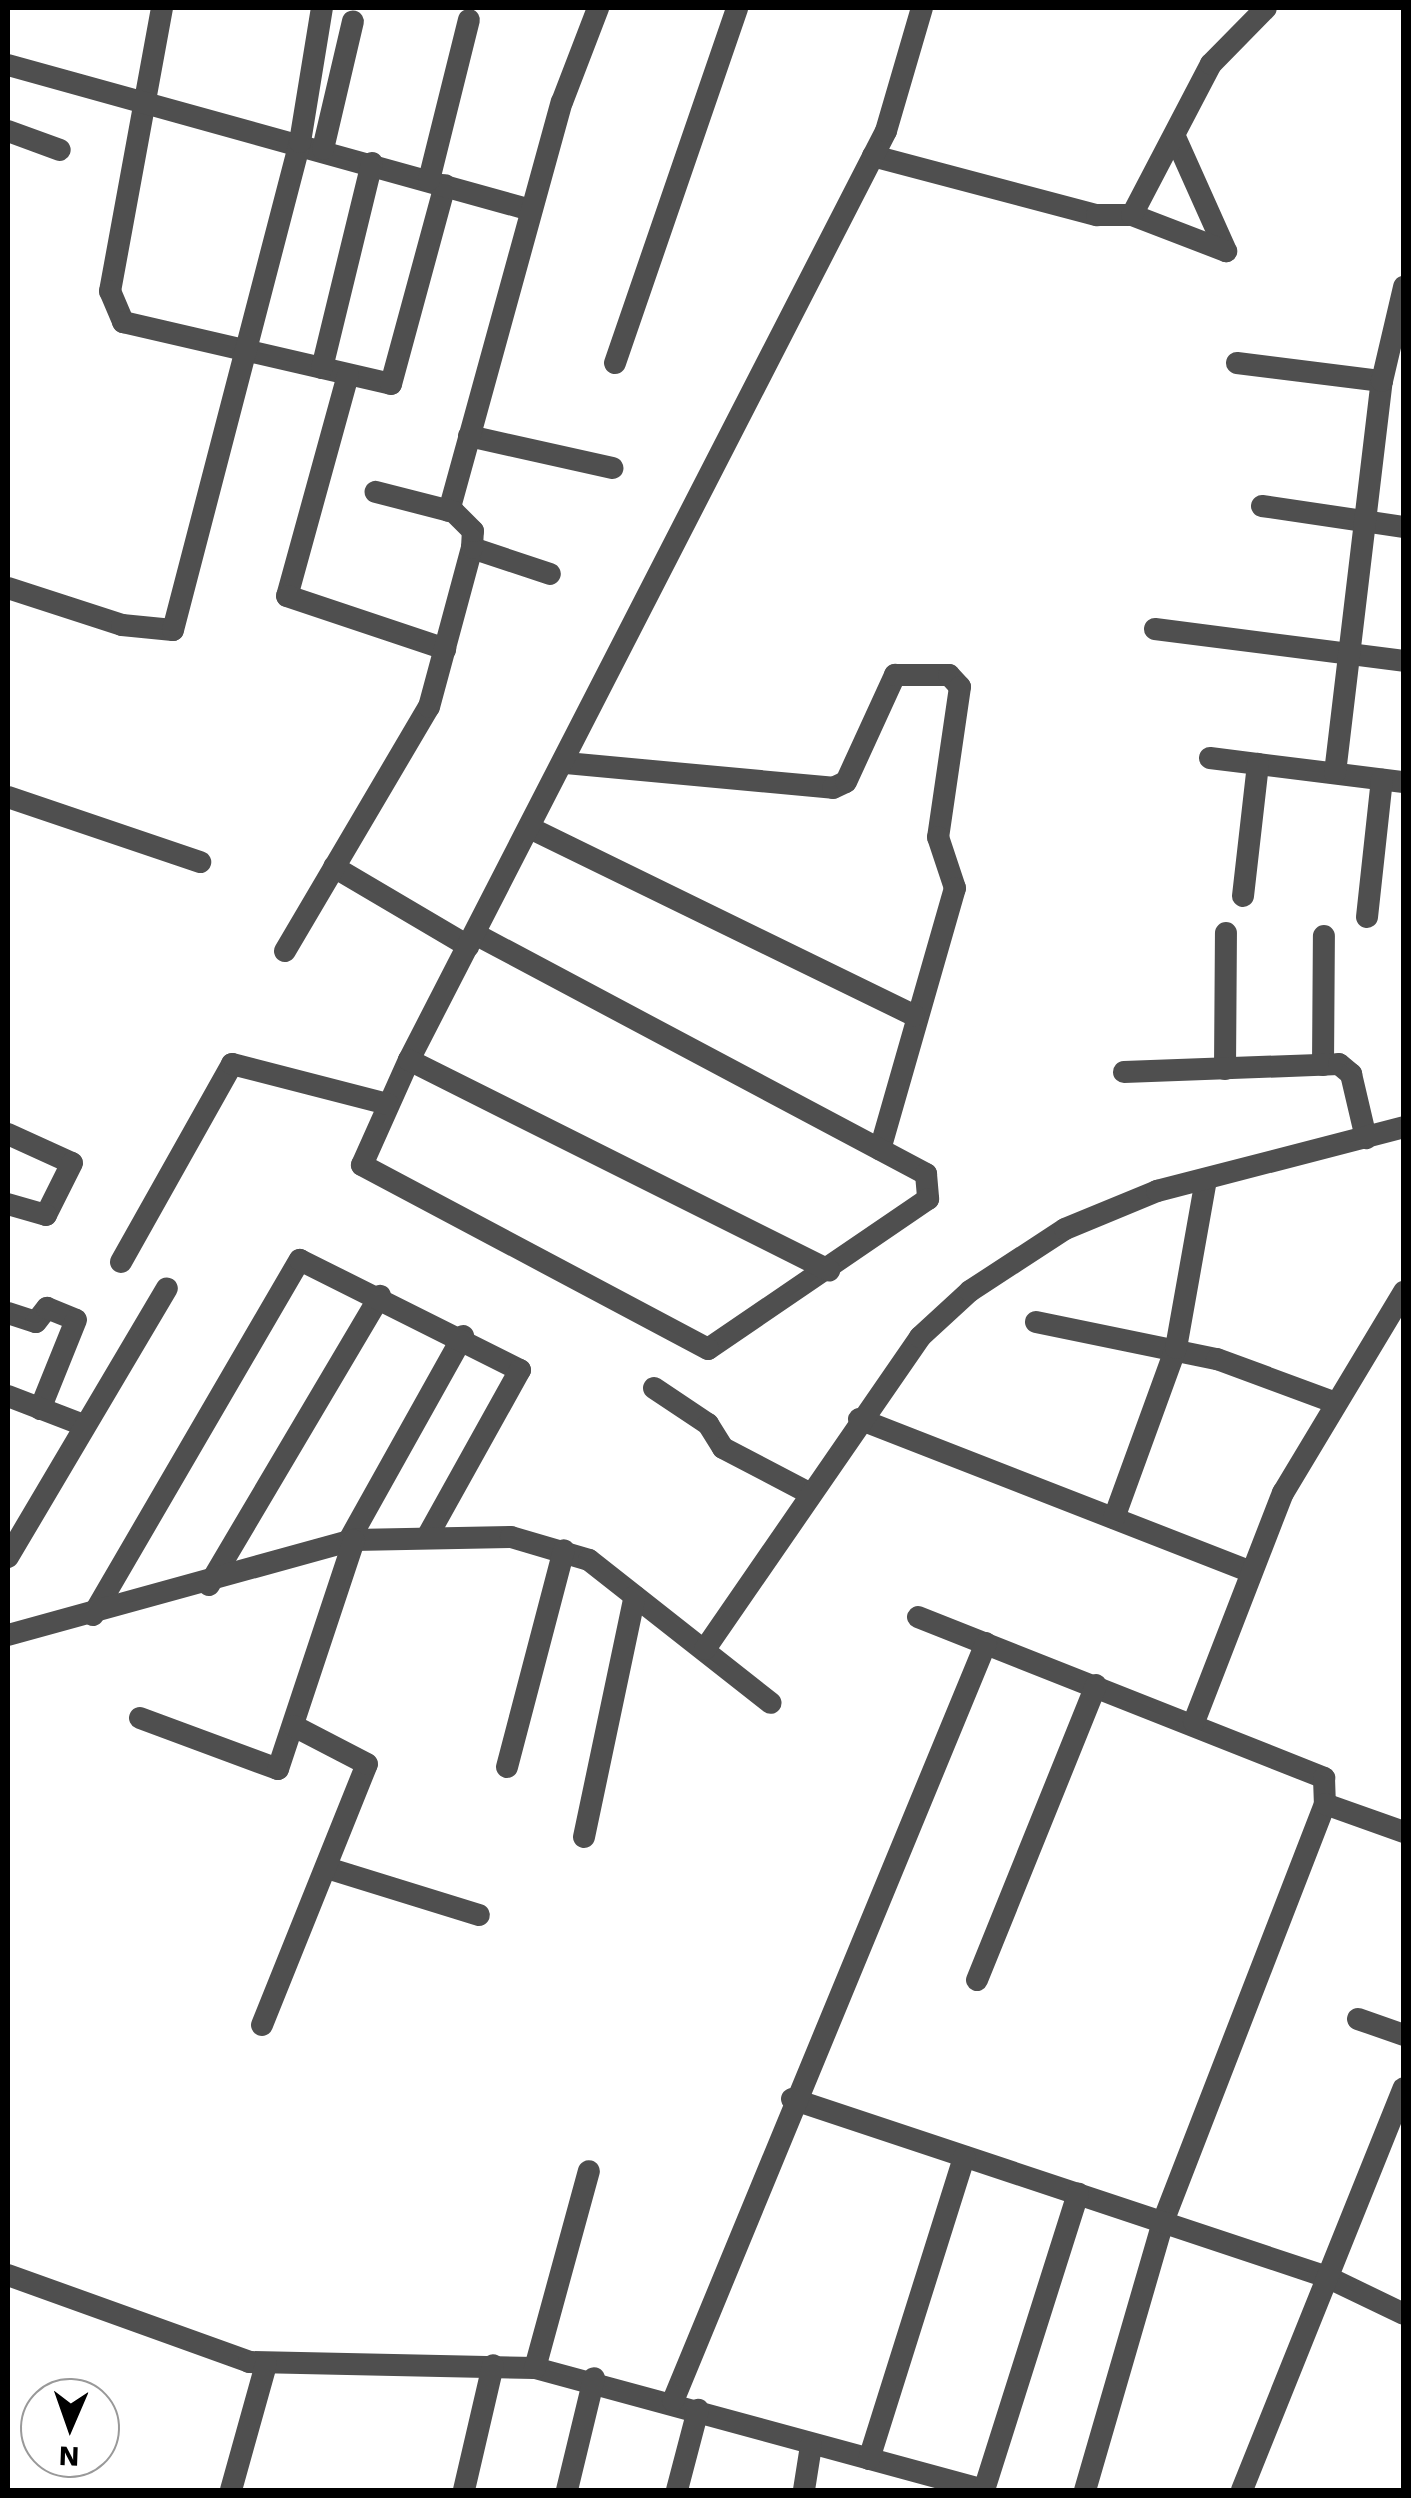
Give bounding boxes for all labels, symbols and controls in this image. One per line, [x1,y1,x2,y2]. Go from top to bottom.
north arrow [20,2378,120,2478]
text: N [58,2440,80,2473]

